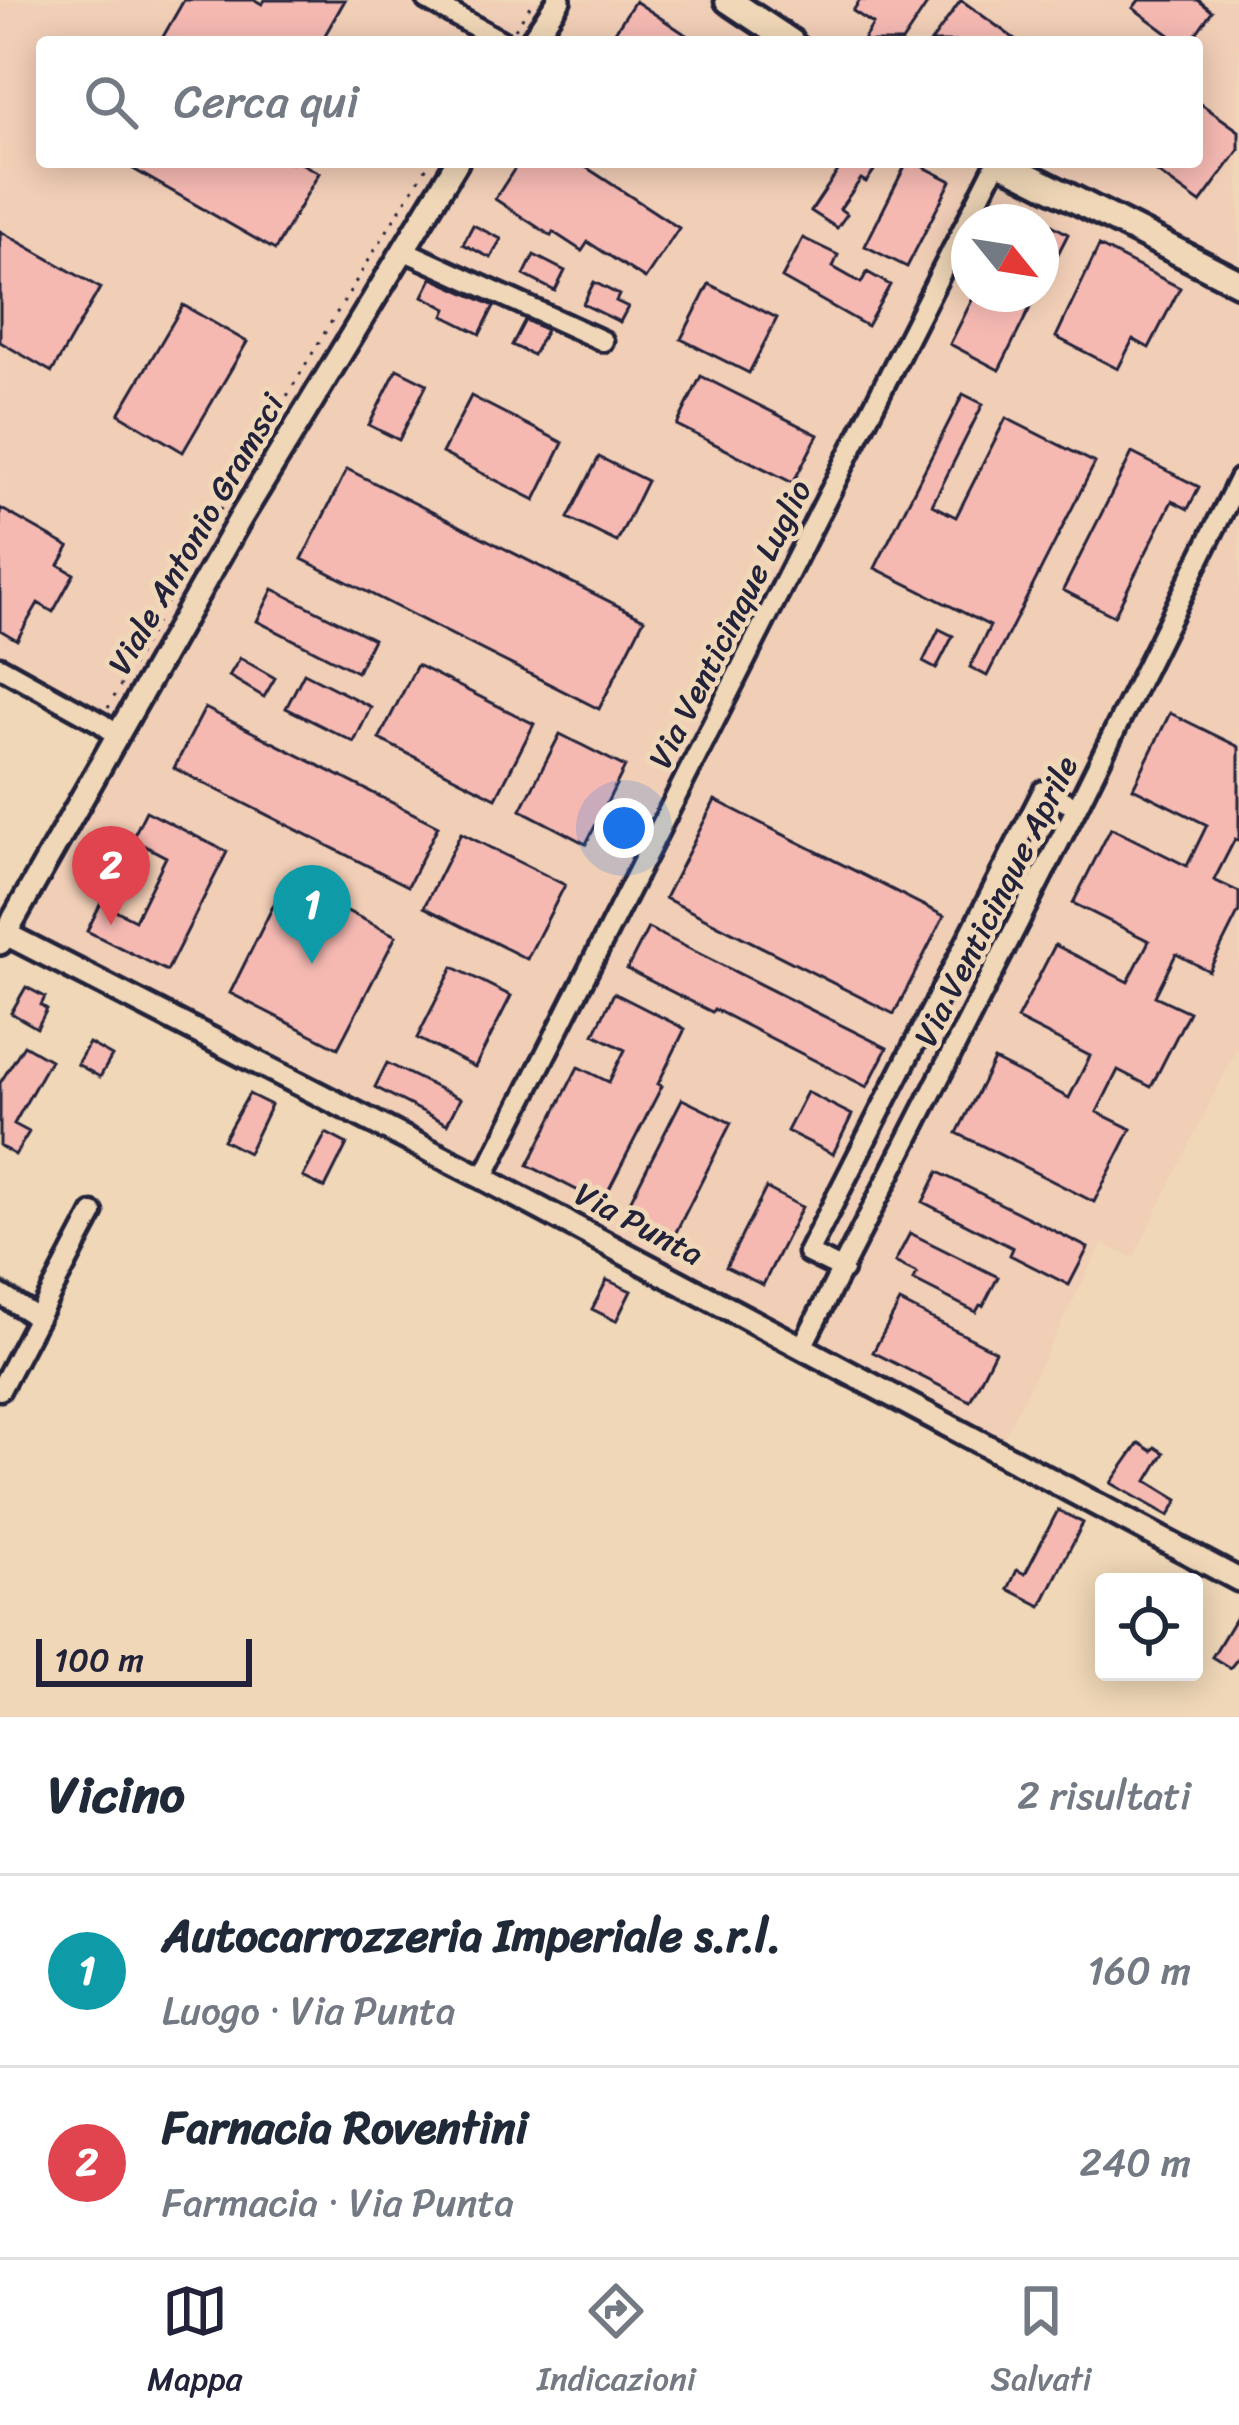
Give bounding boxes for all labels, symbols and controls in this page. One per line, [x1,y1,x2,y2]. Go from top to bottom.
search box [36,36,1203,168]
text: Cerca qui [174,62,359,142]
icon: search [78,69,144,135]
north arrow [951,204,1059,312]
street label: Viale Antonio Gramsci [92,381,301,686]
street label: Via Venticinque Luglio [632,469,828,779]
street label: Via Venticinque Aprile [897,745,1095,1057]
your location [594,798,654,858]
pin: 2 [72,826,150,925]
pin: 1 [273,865,351,964]
street label: Via Punta [564,1166,714,1282]
map controls [1095,1573,1203,1681]
button: locate [1095,1573,1203,1681]
text: 100 m [54,1631,144,1689]
scale bar [36,1633,252,1686]
text: Vicino [48,1750,185,1840]
text: 2 risultati [1017,1761,1191,1830]
text: Autocarrozzeria Imperiale s.r.l. [162,1896,781,1976]
text: 1 [79,1936,95,2005]
text: 160 m [1087,1936,1191,2005]
text: Luogo · Via Punta [162,1976,456,2045]
text: Farnacia Roventini [162,2088,528,2168]
text: 2 [76,2128,98,2197]
text: 240 m [1079,2128,1191,2197]
text: Farmacia · Via Punta [162,2168,514,2237]
tab: Mappa [147,2278,242,2408]
tab: Indicazioni [537,2278,696,2408]
tab: Salvati [991,2278,1092,2408]

